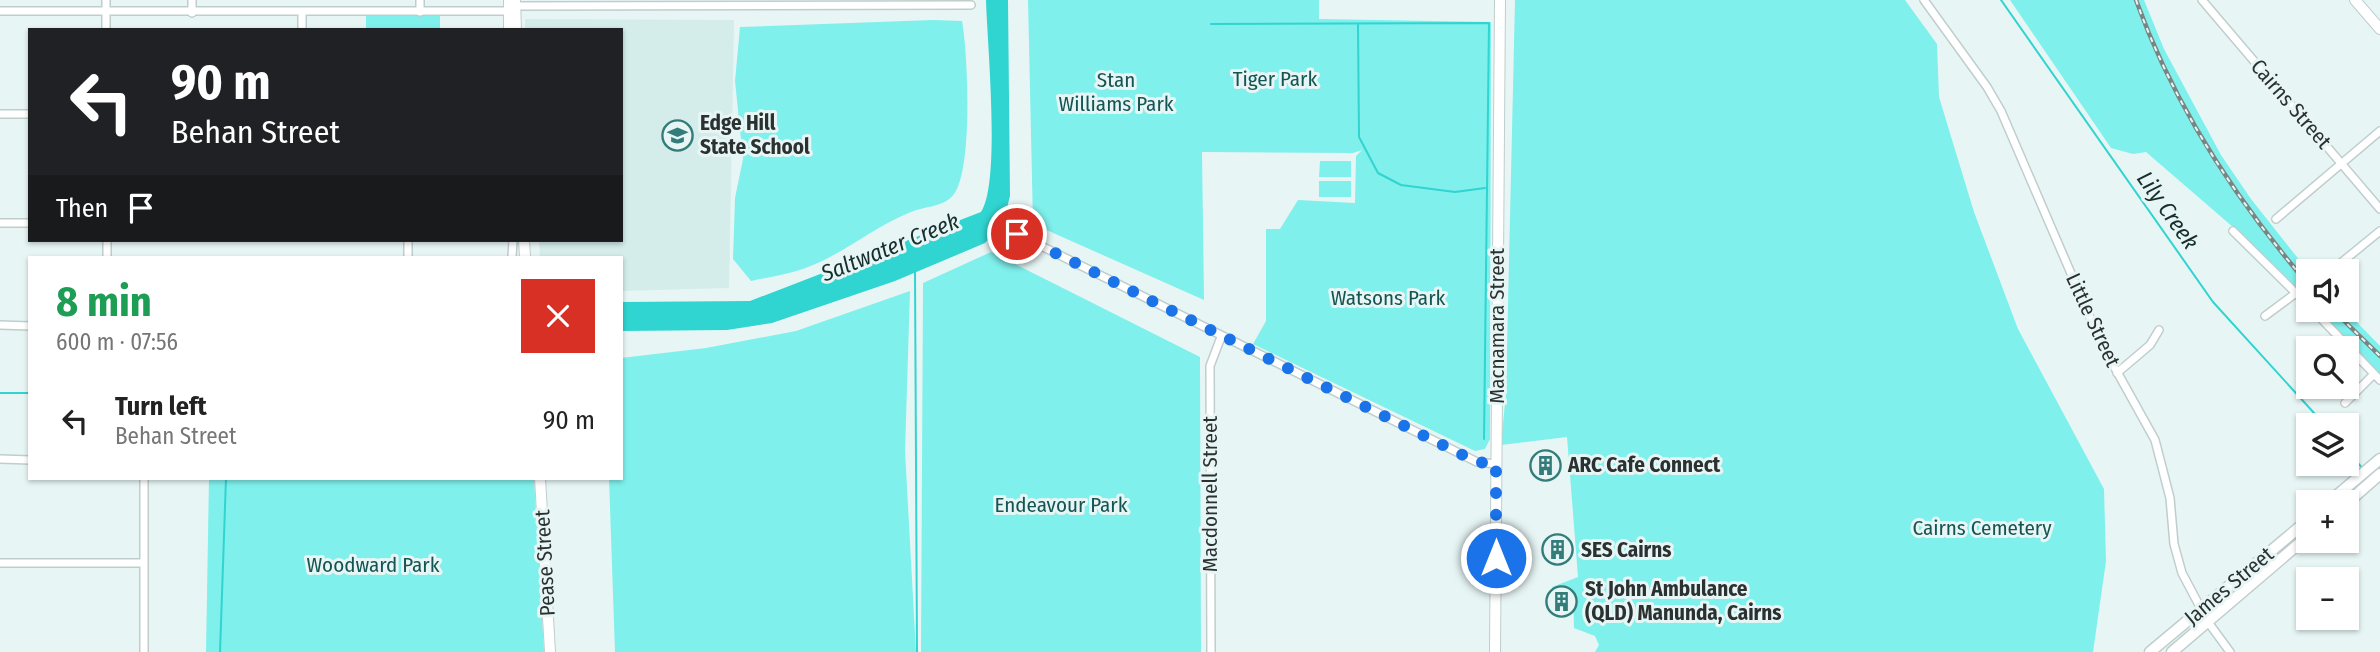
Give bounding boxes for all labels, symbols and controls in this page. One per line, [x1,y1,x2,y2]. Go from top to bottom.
text: 90 m [171,53,271,112]
street label: Cairns Street [2245,54,2337,154]
icon: left [56,56,147,147]
park label: Tiger Park [1233,66,1317,92]
park label: Stan Williams Park [1058,67,1174,117]
place label: Edge Hill State School [700,110,810,160]
text: Behan Street [171,113,340,151]
school or university icon: Edge Hill State School [660,118,694,152]
water label: Lily Creek [2131,166,2205,254]
icon: arrive [122,189,160,227]
text: Then [56,193,108,224]
pin [987,204,1047,264]
water label: Saltwater Creek [816,207,963,288]
icon: arrive [998,215,1036,253]
street label: Macnamara Street [1484,248,1510,404]
map controls [2296,259,2359,630]
button: sound [2296,259,2359,322]
street label: Little Street [2060,269,2126,371]
text: 8 min [56,277,152,327]
button: close [521,279,595,353]
park label: Watsons Park [1331,285,1445,311]
text: 600 m · 07:56 [56,328,178,356]
button: search [2296,336,2359,399]
text: Turn left [115,391,207,422]
icon: left [56,402,94,440]
text: 90 m [543,405,595,436]
button: layers [2296,413,2359,476]
street label: Macdonnell Street [1197,416,1223,572]
text: Behan Street [115,422,236,450]
building icon: ARC Cafe Connect [1528,448,1562,482]
place label: ARC Cafe Connect [1567,452,1721,478]
button: + [2296,490,2359,553]
park label: Endeavour Park [995,492,1128,518]
street label: Pease Street [529,509,561,617]
park label: Cairns Cemetery [1912,515,2052,541]
position arrow [1459,521,1533,595]
building icon: SES Cairns [1541,533,1575,567]
place label: SES Cairns [1581,537,1671,563]
street label: James Street [2179,541,2279,631]
park label: Woodward Park [307,552,440,578]
button: − [2296,567,2359,630]
place label: St John Ambulance (QLD) Manunda, Cairns [1585,576,1781,626]
building icon: St John Ambulance (QLD) Manunda, Cairns [1545,584,1579,618]

